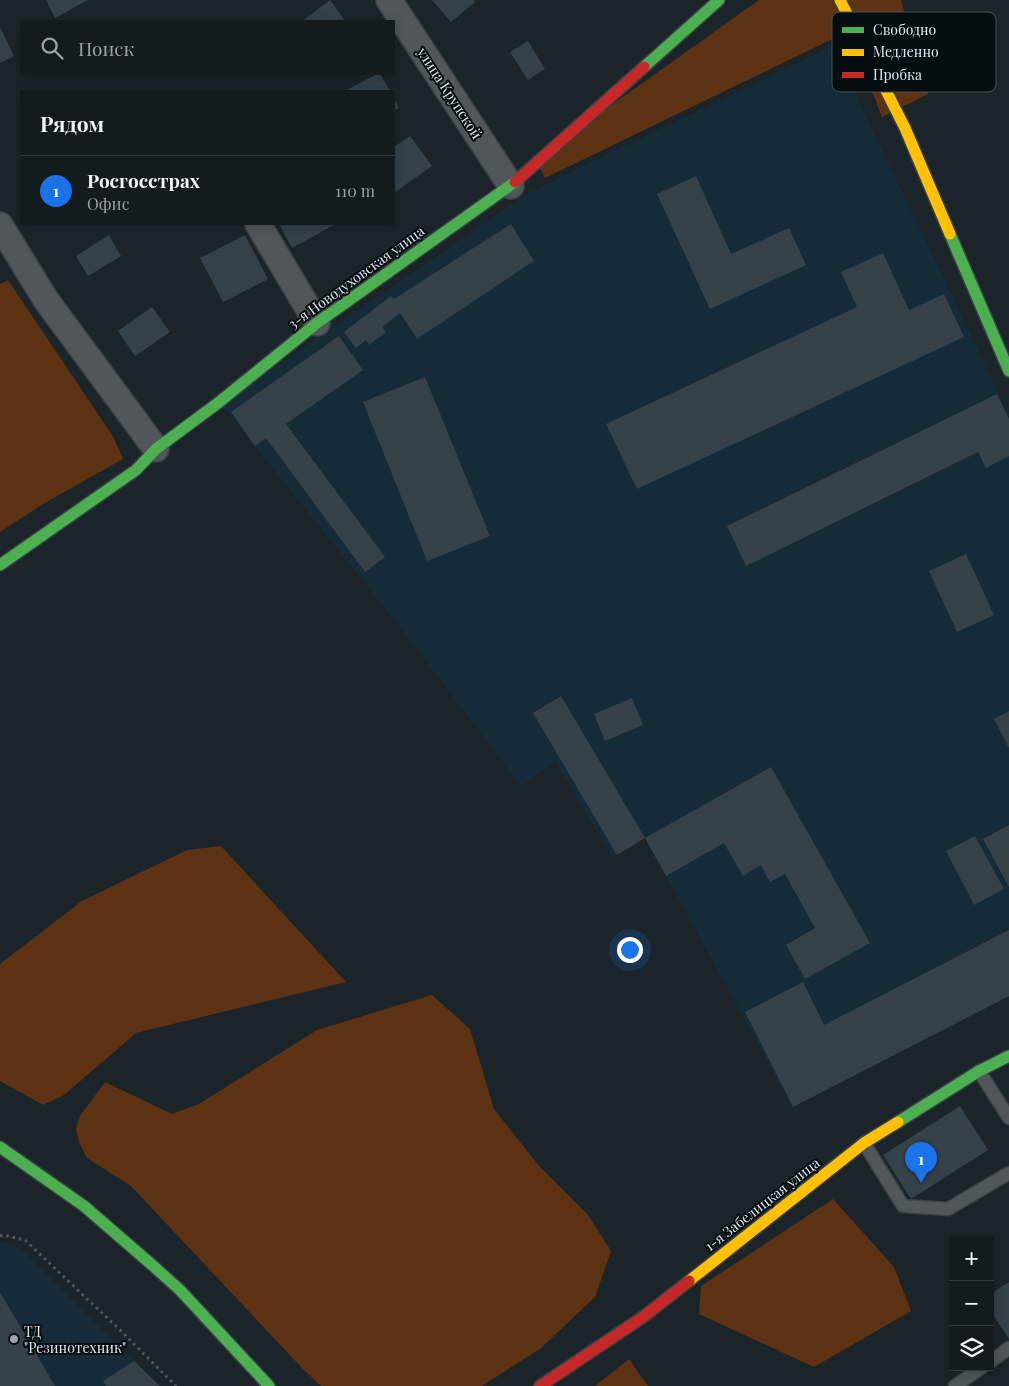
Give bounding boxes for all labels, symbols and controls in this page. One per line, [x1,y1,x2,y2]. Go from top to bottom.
legend [832,12,996,92]
search box [20,20,395,75]
text: Свободно [873,20,937,39]
icon: search [38,34,66,62]
text: Поиск [78,35,134,61]
text: Медленно [873,42,939,61]
street label: улица Крупской [413,43,487,143]
text: Пробка [873,65,922,84]
text: Рядом [40,109,104,137]
text: Росгосстрах [87,167,200,193]
text: 1 [53,180,59,201]
text: 110 m [335,180,375,201]
text: Офис [87,193,129,214]
street label: 3-я Новодуховская улица [284,221,428,333]
your location [617,937,643,963]
pin: 1 [905,1142,937,1183]
street label: 1-я Забелицкая улица [700,1153,824,1255]
map controls [949,1236,994,1371]
button: + [949,1236,994,1281]
button: − [949,1281,994,1326]
place label: ТД "Резинотехник" [24,1322,126,1357]
button: layers [949,1326,994,1371]
marker: ТД "Резинотехник" [8,1333,20,1345]

